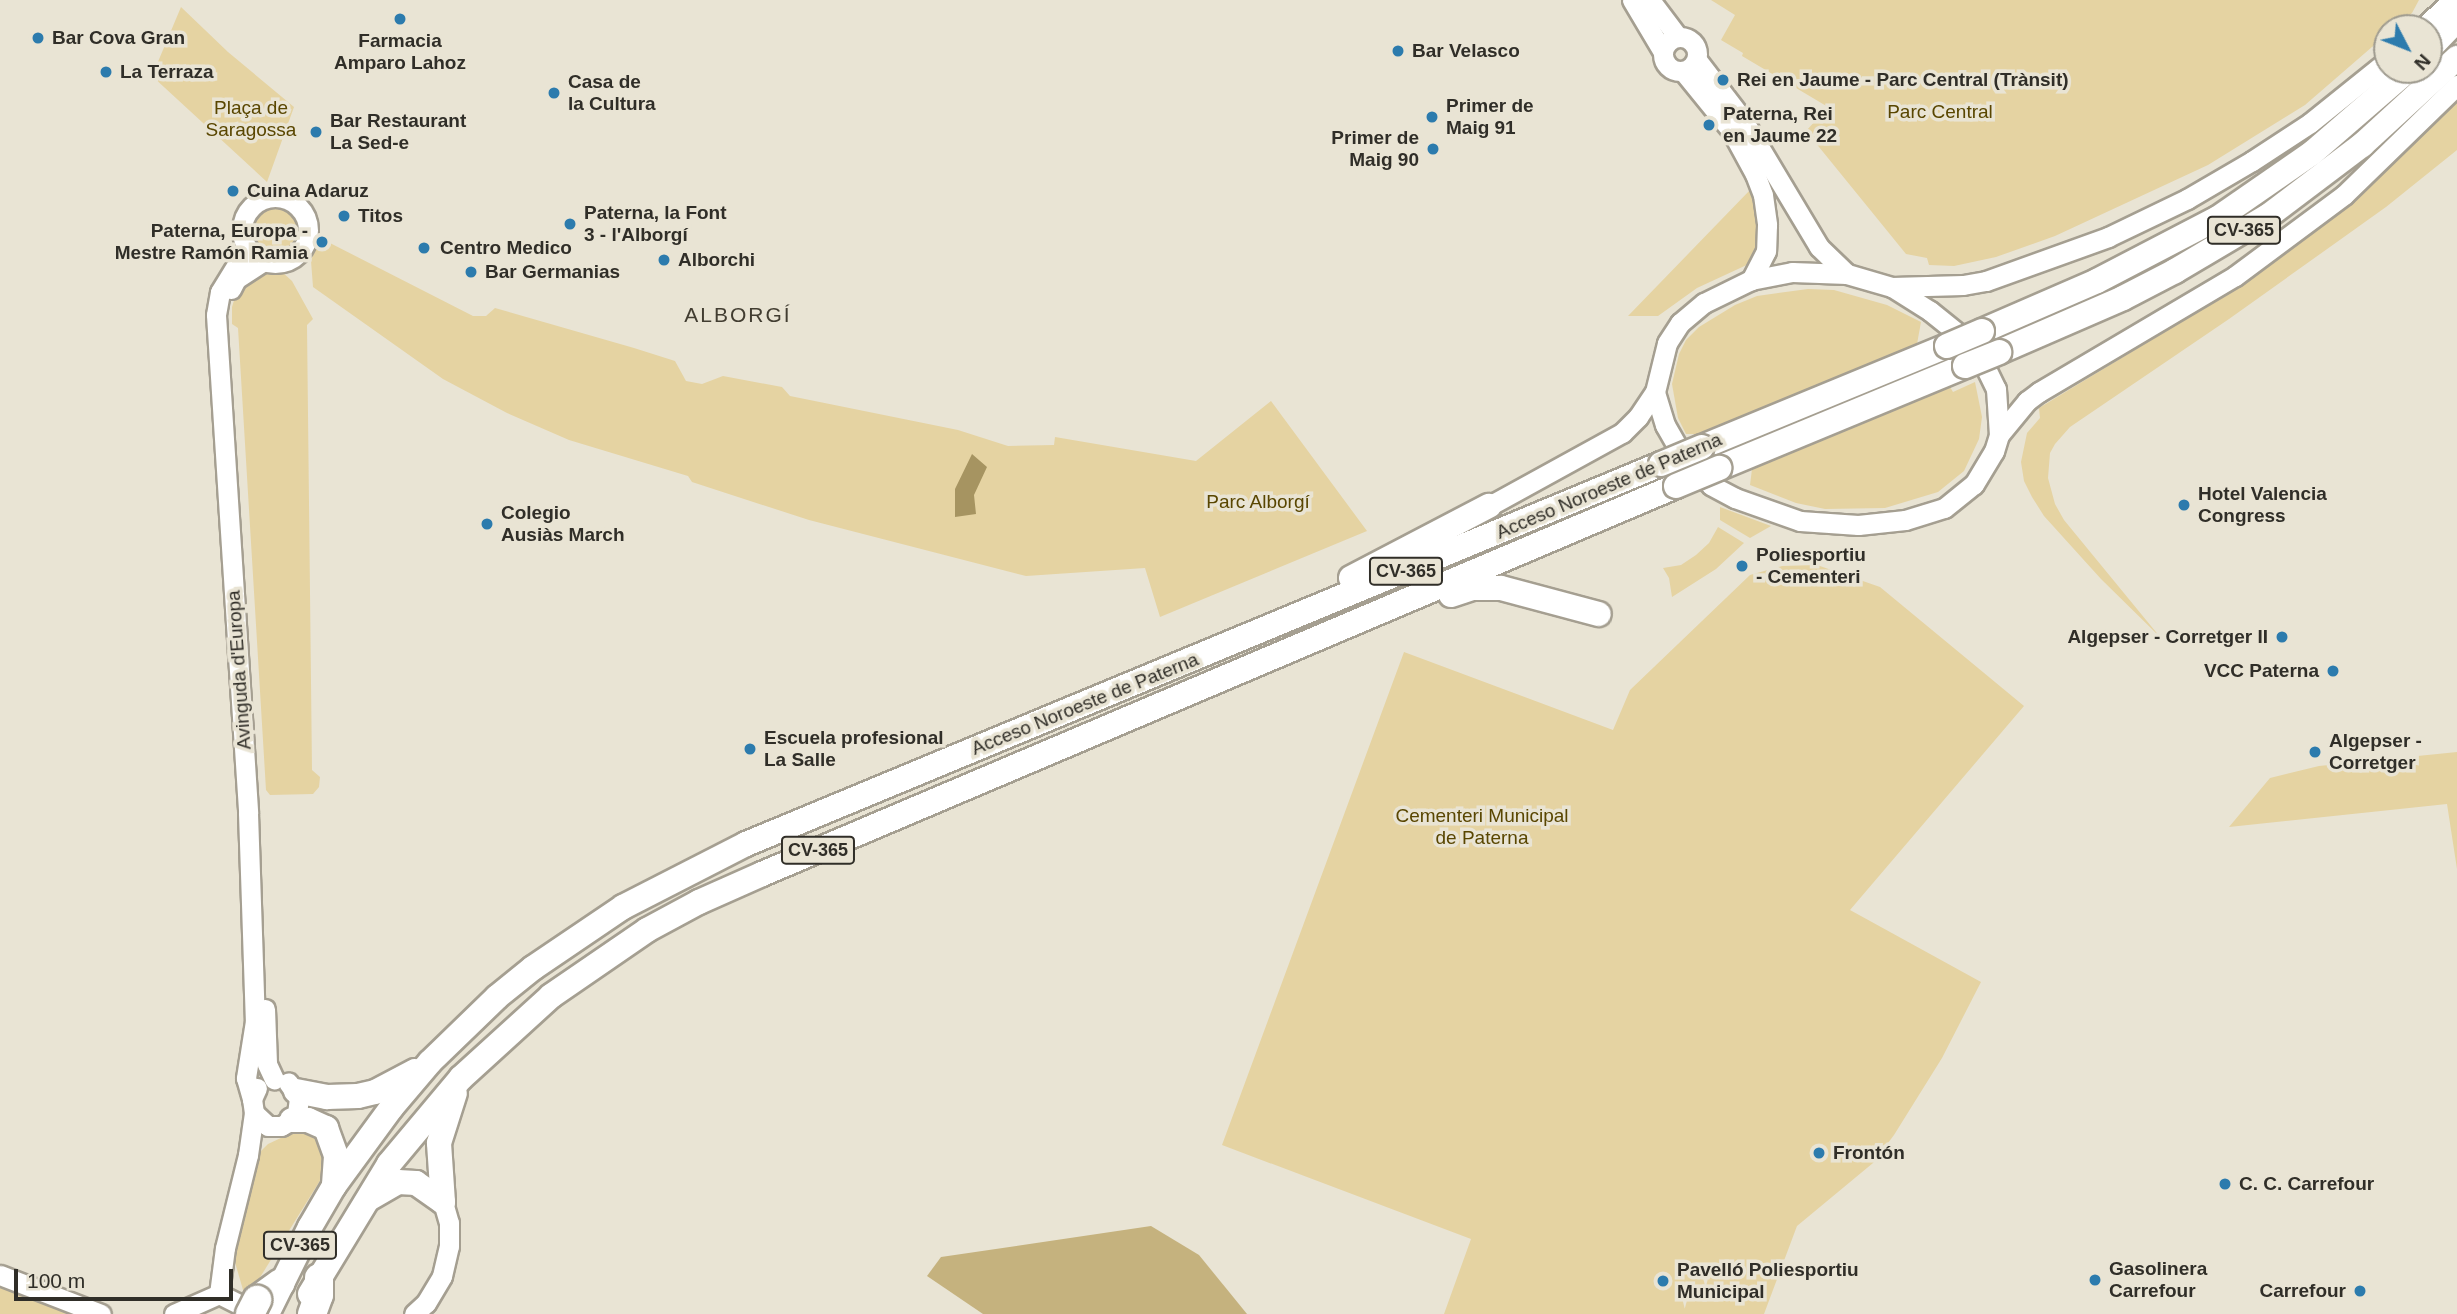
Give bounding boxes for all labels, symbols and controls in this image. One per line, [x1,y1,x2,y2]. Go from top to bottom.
marker: Farmacia Amparo Lahoz [392,11,408,27]
north arrow [2373,14,2443,84]
place label: Bar Cova Gran [52,27,185,49]
marker: Bar Cova Gran [30,30,46,46]
place label: Farmacia Amparo Lahoz [334,30,466,74]
place label: Bar Velasco [1412,40,1520,62]
marker: Bar Velasco [1390,43,1406,59]
text: N [2410,50,2435,74]
place label: La Terraza [120,61,214,83]
marker: La Terraza [98,64,114,80]
place label: Rei en Jaume - Parc Central (Trànsit) [1737,69,2069,91]
place label: Casa de la Cultura [568,71,656,115]
marker: Rei en Jaume - Parc Central (Trànsit) [1715,72,1731,88]
marker: Casa de la Cultura [546,85,562,101]
place label: Primer de Maig 91 [1446,95,1534,139]
park label: Plaça de Saragossa [206,97,296,141]
park label: Parc Central [1887,101,1993,123]
place label: Paterna, Rei en Jaume 22 [1723,103,1837,147]
marker: Primer de Maig 91 [1424,109,1440,125]
place label: Bar Restaurant La Sed-e [330,110,466,154]
marker: Paterna, Rei en Jaume 22 [1701,117,1717,133]
marker: Bar Restaurant La Sed-e [308,124,324,140]
place label: Primer de Maig 90 [1331,127,1419,171]
marker: Primer de Maig 90 [1425,141,1441,157]
place label: Cuina Adaruz [247,180,369,202]
marker: Cuina Adaruz [225,183,241,199]
place label: Paterna, la Font 3 - l'Alborgí [584,202,727,246]
place label: Titos [358,205,403,227]
marker: Titos [336,208,352,224]
road number: CV-365 [2206,215,2282,244]
marker: Paterna, la Font 3 - l'Alborgí [562,216,578,232]
place label: Paterna, Europa - Mestre Ramón Ramia [115,220,308,264]
marker: Paterna, Europa - Mestre Ramón Ramia [314,234,330,250]
place label: Centro Medico [440,237,572,259]
marker: Centro Medico [414,238,434,258]
place label: Alborchi [678,249,755,271]
marker: Alborchi [656,252,672,268]
place label: Bar Germanias [485,261,620,283]
marker: Bar Germanias [463,264,479,280]
district label: ALBORGÍ [685,302,791,328]
street label: Acceso Noroeste de Paterna [1493,428,1725,544]
place label: Hotel Valencia Congress [2198,483,2327,527]
park label: Parc Alborgí [1206,491,1310,513]
marker: Hotel Valencia Congress [2176,497,2192,513]
place label: Colegio Ausiàs March [501,502,625,546]
marker: Colegio Ausiàs March [479,516,495,532]
place label: Poliesportiu - Cementeri [1756,544,1866,588]
road number: CV-365 [1368,556,1444,586]
marker: Poliesportiu - Cementeri [1734,558,1750,574]
street label: Avinguda d'Europa [222,590,256,750]
place label: Algepser - Corretger II [2067,626,2268,648]
marker: Algepser - Corretger II [2274,629,2290,645]
street label: Acceso Noroeste de Paterna [968,648,1202,760]
place label: VCC Paterna [2204,660,2319,682]
marker: VCC Paterna [2325,663,2341,679]
place label: Escuela profesional La Salle [764,727,944,771]
place label: Algepser - Corretger [2329,730,2422,774]
marker: Escuela profesional La Salle [742,741,758,757]
marker: Algepser - Corretger [2307,744,2323,760]
park label: Cementeri Municipal de Paterna [1395,805,1569,849]
road number: CV-365 [780,836,856,864]
place label: Frontón [1833,1142,1905,1164]
marker: Frontón [1811,1145,1827,1161]
place label: C. C. Carrefour [2239,1173,2374,1195]
marker: C. C. Carrefour [2217,1176,2233,1192]
road number: CV-365 [262,1230,338,1260]
scale bar [18,1254,236,1298]
place label: Gasolinera Carrefour [2109,1258,2207,1302]
place label: Pavelló Poliesportiu Municipal [1677,1259,1859,1303]
text: 100 m [27,1269,85,1292]
marker: Gasolinera Carrefour [2087,1272,2103,1288]
marker: Pavelló Poliesportiu Municipal [1655,1273,1671,1289]
place label: Carrefour [2259,1280,2346,1302]
marker: Carrefour [2352,1283,2368,1299]

